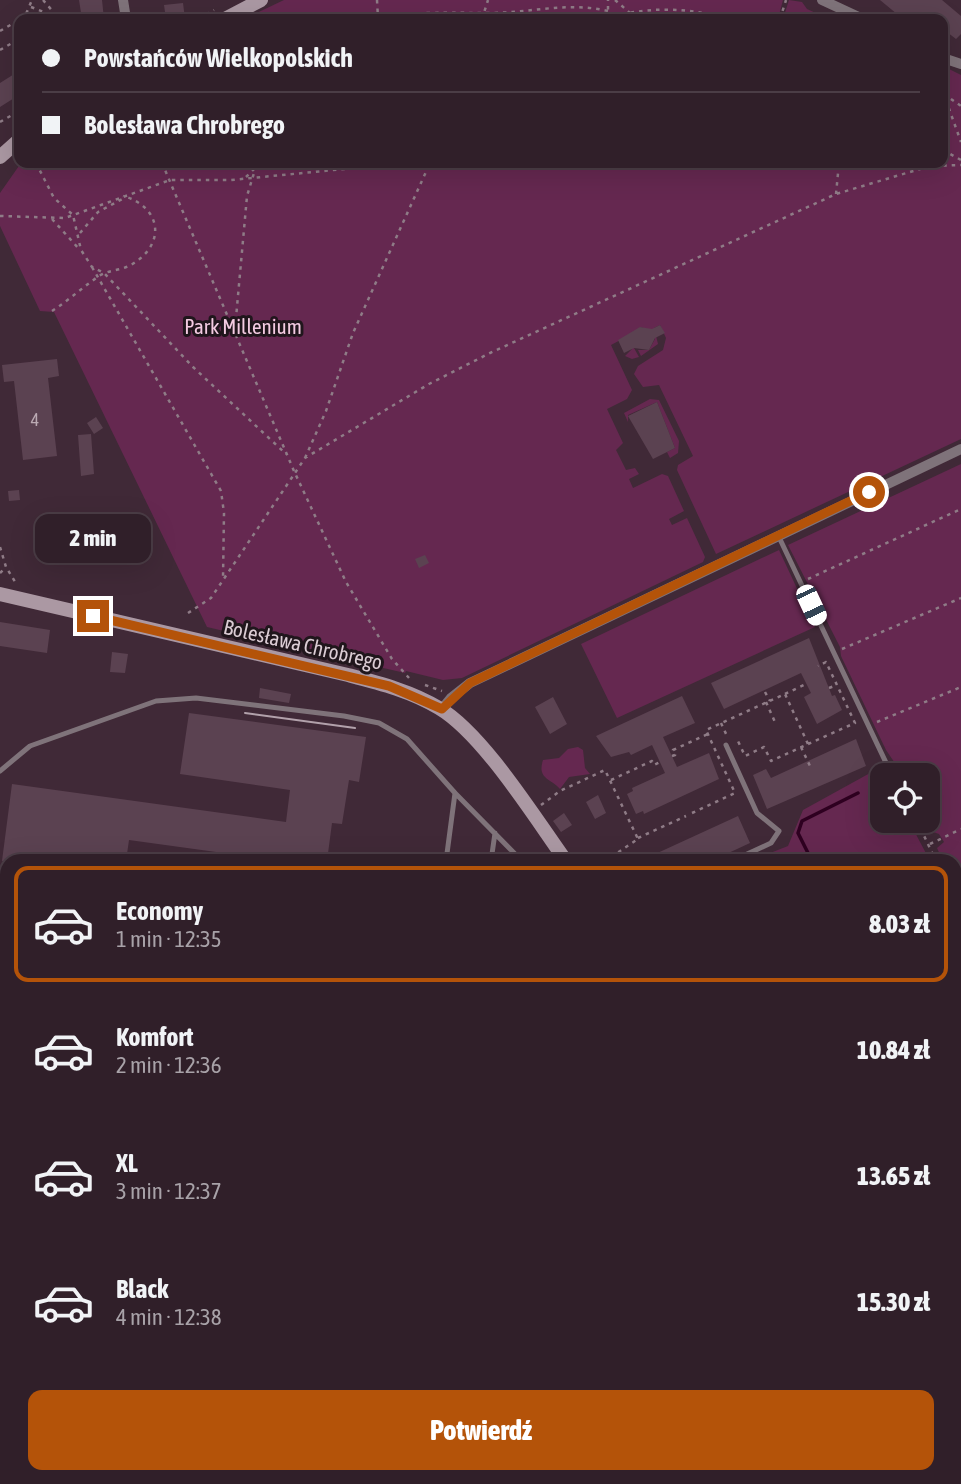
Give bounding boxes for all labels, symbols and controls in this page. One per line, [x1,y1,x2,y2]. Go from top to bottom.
text: Powstańców Wielkopolskich [84,43,353,73]
text: Bolesława Chrobrego [84,110,285,140]
park label: Park Millenium [184,314,302,338]
house number: 4 [31,409,39,430]
route start [853,476,885,508]
callout: 2 min [35,514,151,564]
text: 2 min [70,525,116,551]
car [793,582,830,628]
route end [77,600,109,632]
street label: Bolesława Chrobrego [221,614,385,674]
map controls [870,763,940,833]
button: locate [870,763,940,833]
icon: car [32,893,95,956]
text: Economy [116,896,203,926]
text: 8.03 zł [869,909,930,939]
text: 1 min · 12:35 [116,926,222,952]
icon: car [32,1019,95,1082]
text: Komfort [116,1022,193,1052]
text: 10.84 zł [857,1035,930,1065]
text: 2 min · 12:36 [116,1052,222,1078]
icon: car [32,1145,95,1208]
text: XL [116,1148,138,1178]
text: 13.65 zł [857,1161,930,1191]
text: 3 min · 12:37 [116,1178,222,1204]
icon: car [32,1271,95,1334]
text: Black [116,1274,168,1304]
text: 15.30 zł [857,1287,930,1317]
text: 4 min · 12:38 [116,1304,222,1330]
button: Potwierdź [28,1390,934,1470]

